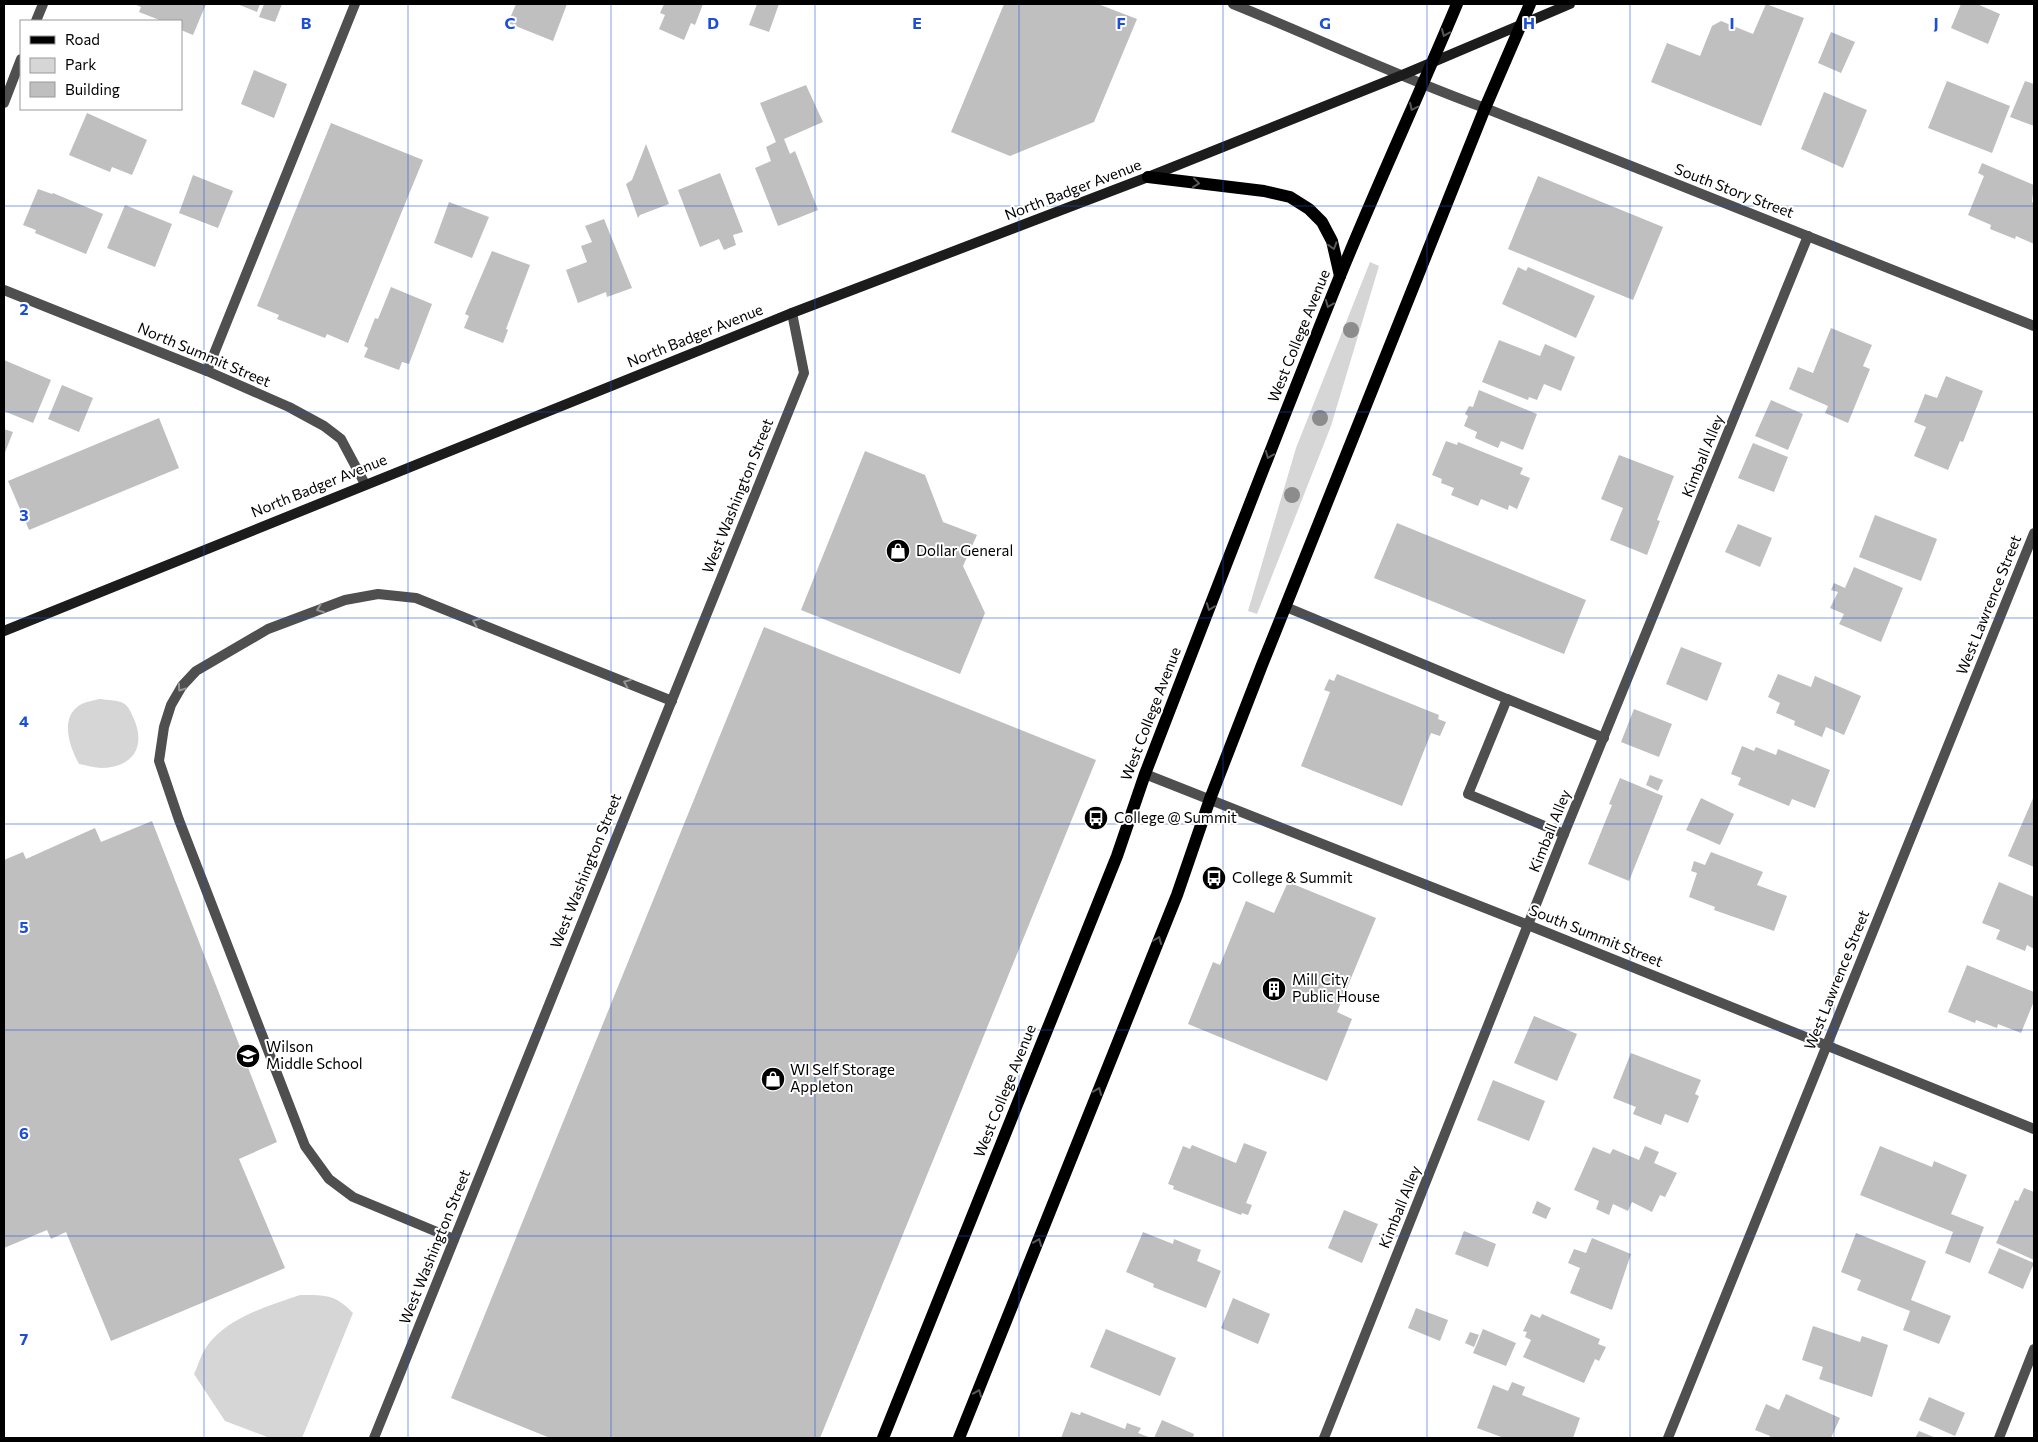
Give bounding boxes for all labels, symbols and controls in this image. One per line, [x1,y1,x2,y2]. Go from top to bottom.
text: B [301,13,312,32]
text: C [505,13,516,32]
text: D [707,13,719,32]
text: E [912,13,922,32]
text: F [1116,13,1126,32]
text: G [1319,13,1331,32]
text: H [1523,13,1535,32]
text: I [1729,13,1735,32]
text: J [1933,13,1939,32]
legend [20,20,182,110]
one-way arrow [1440,28,1451,37]
text: Road [65,30,100,48]
text: Park [65,55,96,73]
text: Building [65,80,120,98]
one-way arrow [1409,102,1420,111]
street label: North Badger Avenue [1002,155,1144,223]
street label: South Story Street [1672,159,1797,221]
one-way arrow [1192,177,1200,188]
one-way arrow [1327,241,1337,250]
street label: West College Avenue [1263,267,1333,405]
text: 2 [19,299,29,318]
one-way arrow [1325,299,1335,308]
street label: North Badger Avenue [624,300,765,371]
street label: North Summit Street [135,318,274,390]
street label: Kimball Alley [1677,411,1727,500]
street label: West Washington Street [698,416,776,576]
street label: North Badger Avenue [248,450,389,521]
one-way arrow [1265,451,1275,459]
text: 3 [19,505,29,524]
street label: West Lawrence Street [1952,532,2024,677]
shop icon: Dollar General [885,538,911,564]
place label: Dollar General [916,541,1013,559]
one-way arrow [1206,602,1216,610]
one-way arrow [317,603,325,613]
one-way arrow [472,618,481,628]
street label: West College Avenue [1116,644,1184,783]
one-way arrow [623,678,631,688]
one-way arrow [178,683,187,692]
text: 4 [19,711,29,730]
street label: Kimball Alley [1524,786,1574,875]
street label: West Washington Street [546,791,624,951]
bus stop icon: College @ Summit [1083,805,1109,831]
place label: College @ Summit [1114,808,1237,826]
bus stop icon: College & Summit [1201,865,1227,891]
place label: College & Summit [1232,868,1353,886]
street label: South Summit Street [1527,900,1666,970]
street label: West Lawrence Street [1800,907,1872,1052]
text: 5 [19,917,29,936]
one-way arrow [1152,936,1163,945]
place label: Mill City Public House [1292,970,1380,1005]
building icon: Mill City Public House [1261,976,1287,1002]
street label: West College Avenue [969,1022,1039,1160]
place label: Wilson Middle School [266,1037,363,1072]
school or university icon: Wilson Middle School [235,1043,261,1069]
place label: WI Self Storage Appleton [790,1060,895,1095]
shop icon: WI Self Storage Appleton [760,1066,786,1092]
one-way arrow [1092,1087,1102,1096]
text: 6 [19,1123,29,1142]
street label: Kimball Alley [1374,1162,1424,1251]
street label: West Washington Street [395,1167,473,1327]
one-way arrow [1032,1238,1042,1247]
text: 7 [20,1329,29,1348]
one-way arrow [971,1389,982,1398]

